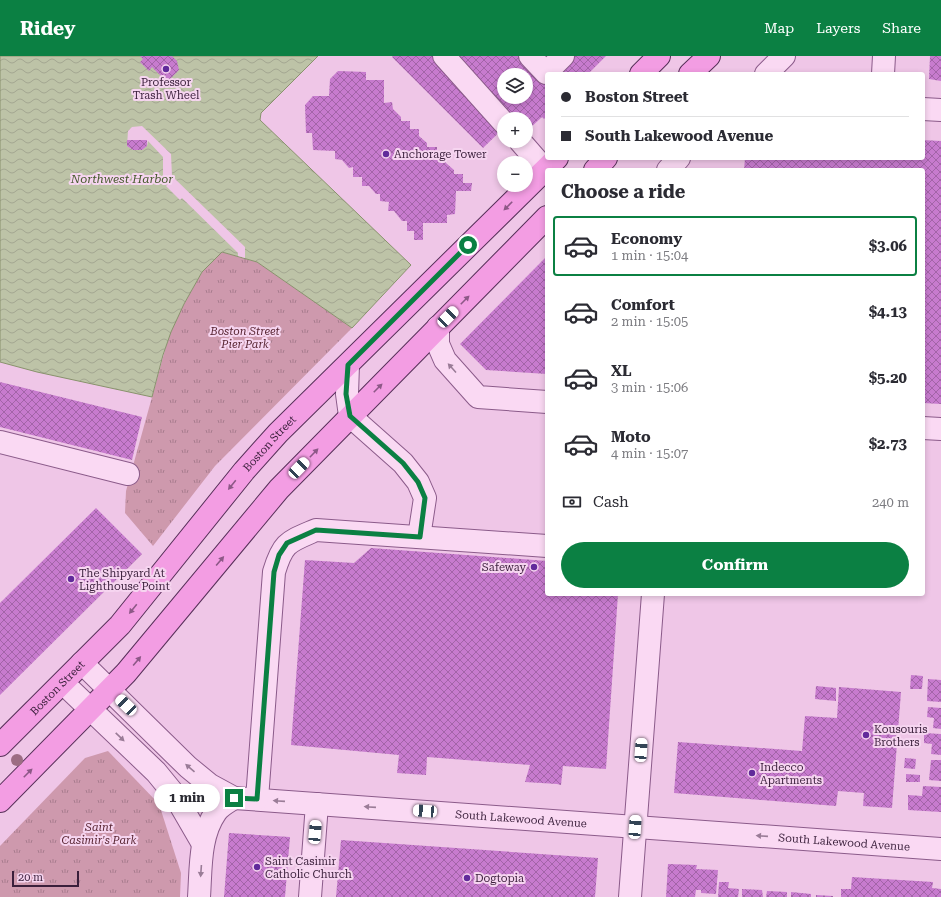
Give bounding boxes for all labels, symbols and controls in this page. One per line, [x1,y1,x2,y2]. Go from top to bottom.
text: Ridey [20,17,75,40]
text: Map [764,20,794,36]
text: Layers [816,20,860,36]
text: Share [882,20,921,36]
marker: Professor Trash Wheel [161,64,171,74]
map controls [497,68,533,192]
button: layers [497,68,533,104]
place label: Professor Trash Wheel [133,76,200,102]
text: Boston Street [585,88,689,106]
button: + [497,112,533,148]
text: South Lakewood Avenue [585,127,773,145]
place label: Anchorage Tower [394,148,487,161]
marker: Anchorage Tower [381,149,391,159]
button: − [497,156,533,192]
water label: Northwest Harbor [70,172,173,186]
text: Choose a ride [561,181,685,202]
one-way arrow [503,201,513,211]
icon: car [563,228,599,264]
text: Economy [611,230,682,248]
route start [459,236,477,254]
text: $3.06 [869,237,907,255]
text: 1 min · 15:04 [611,248,688,263]
icon: car [563,294,599,330]
one-way arrow [460,295,470,305]
text: Comfort [611,296,675,314]
text: $4.13 [869,303,907,321]
car [435,304,461,330]
text: 2 min · 15:05 [611,314,688,329]
park label: Boston Street Pier Park [209,325,281,351]
icon: car [563,360,599,396]
text: XL [611,362,632,380]
one-way arrow [447,363,457,373]
text: $5.20 [869,369,907,387]
text: 3 min · 15:06 [611,380,688,395]
one-way arrow [373,383,383,393]
street label: Boston Street [241,413,299,474]
icon: car [563,426,599,462]
text: Moto [611,428,651,446]
text: $2.73 [869,435,907,453]
text: 4 min · 15:07 [611,446,688,461]
one-way arrow [309,448,319,458]
car [286,455,312,481]
one-way arrow [228,480,236,491]
icon: cash [561,491,583,513]
text: Cash [593,493,629,511]
text: 240 m [872,495,909,510]
button: Confirm [561,542,909,588]
one-way arrow [215,556,224,566]
place label: Safeway [482,561,526,574]
marker: Safeway [529,562,539,572]
place label: The Shipyard At Lighthouse Point [79,567,170,593]
marker: The Shipyard At Lighthouse Point [66,574,76,584]
one-way arrow [129,603,138,614]
one-way arrow [132,656,141,666]
street label: Boston Street [28,658,88,718]
car [113,692,139,718]
place label: Kousouris Brothers [874,723,928,749]
marker: Kousouris Brothers [861,730,871,740]
one-way arrow [115,732,125,742]
car [634,738,648,762]
place label: Indecco Apartments [760,761,822,787]
one-way arrow [185,764,195,773]
marker: Indecco Apartments [747,768,757,778]
one-way arrow [23,769,33,778]
callout: 1 min [154,784,220,812]
route end [225,789,243,807]
text: 1 min [169,790,205,805]
one-way arrow [273,797,285,804]
one-way arrow [364,804,376,811]
car [413,804,437,818]
street label: South Lakewood Avenue [455,808,587,830]
car [628,815,642,839]
car [308,820,322,844]
park label: Saint Casimir's Park [62,821,136,847]
street label: South Lakewood Avenue [778,831,910,854]
one-way arrow [756,832,768,839]
place label: Saint Casimir Catholic Church [265,855,352,881]
marker: Saint Casimir Catholic Church [252,862,262,872]
one-way arrow [198,865,205,877]
scale bar [12,869,79,888]
text: 20 m [18,871,43,884]
place label: Dogtopia [475,872,524,885]
marker: Dogtopia [462,873,472,883]

